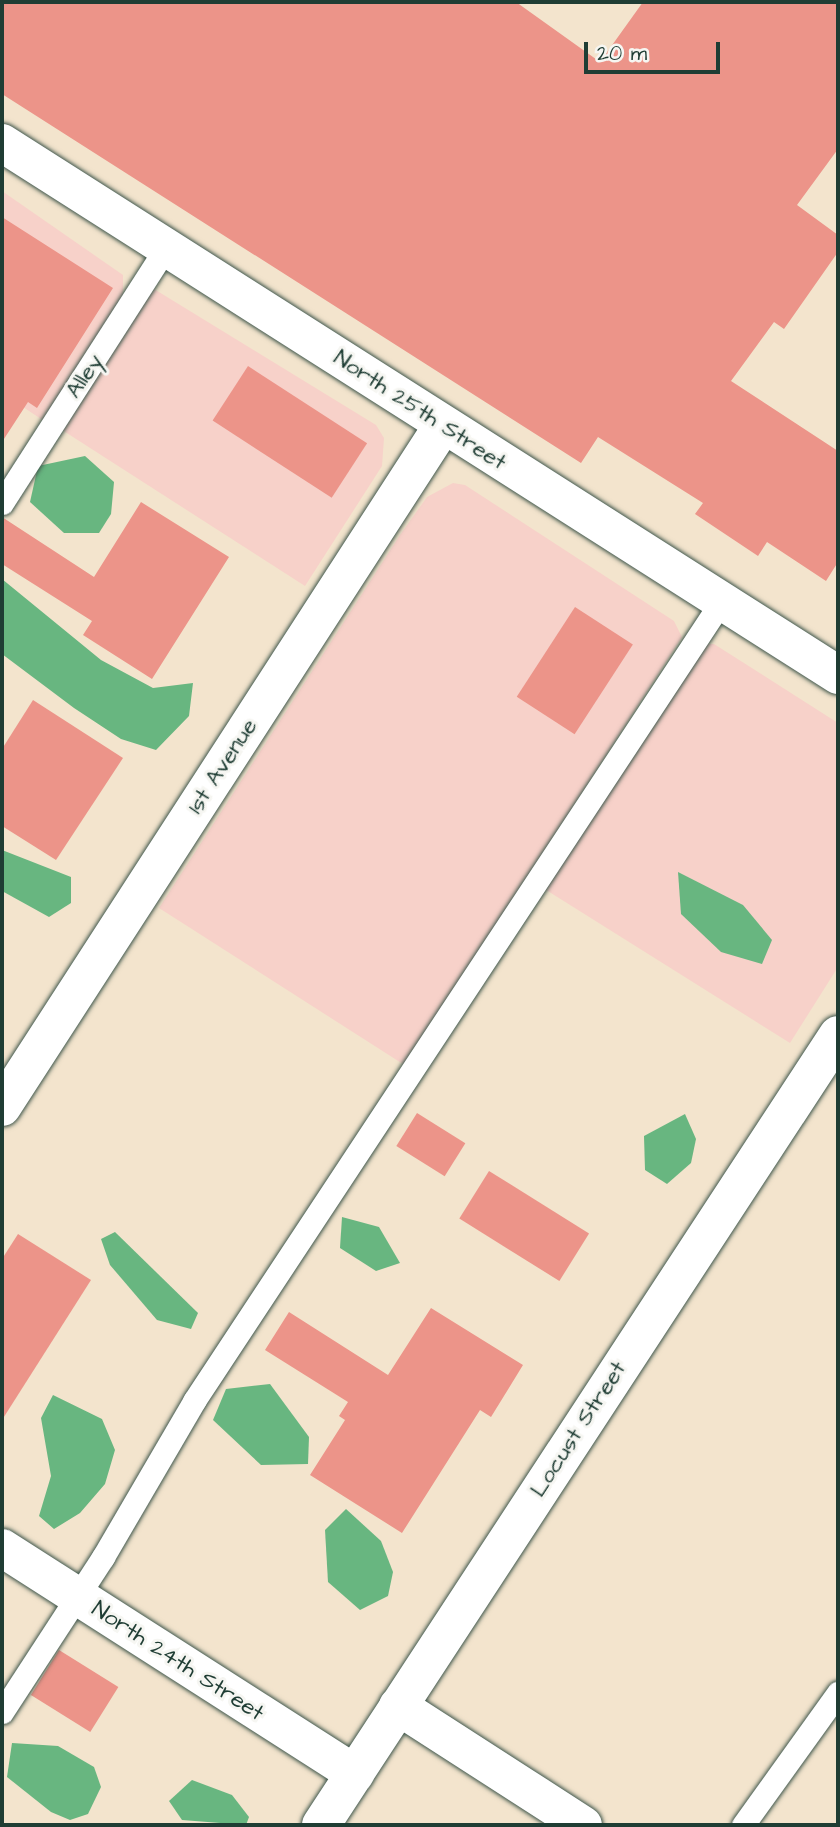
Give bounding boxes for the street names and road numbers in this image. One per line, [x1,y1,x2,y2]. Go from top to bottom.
street label: North 25th Street [329,344,511,476]
street label: Alley [60,349,108,403]
street label: 1st Avenue [181,713,263,819]
street label: Locust Street [524,1356,632,1502]
street label: North 24th Street [87,1595,269,1727]

